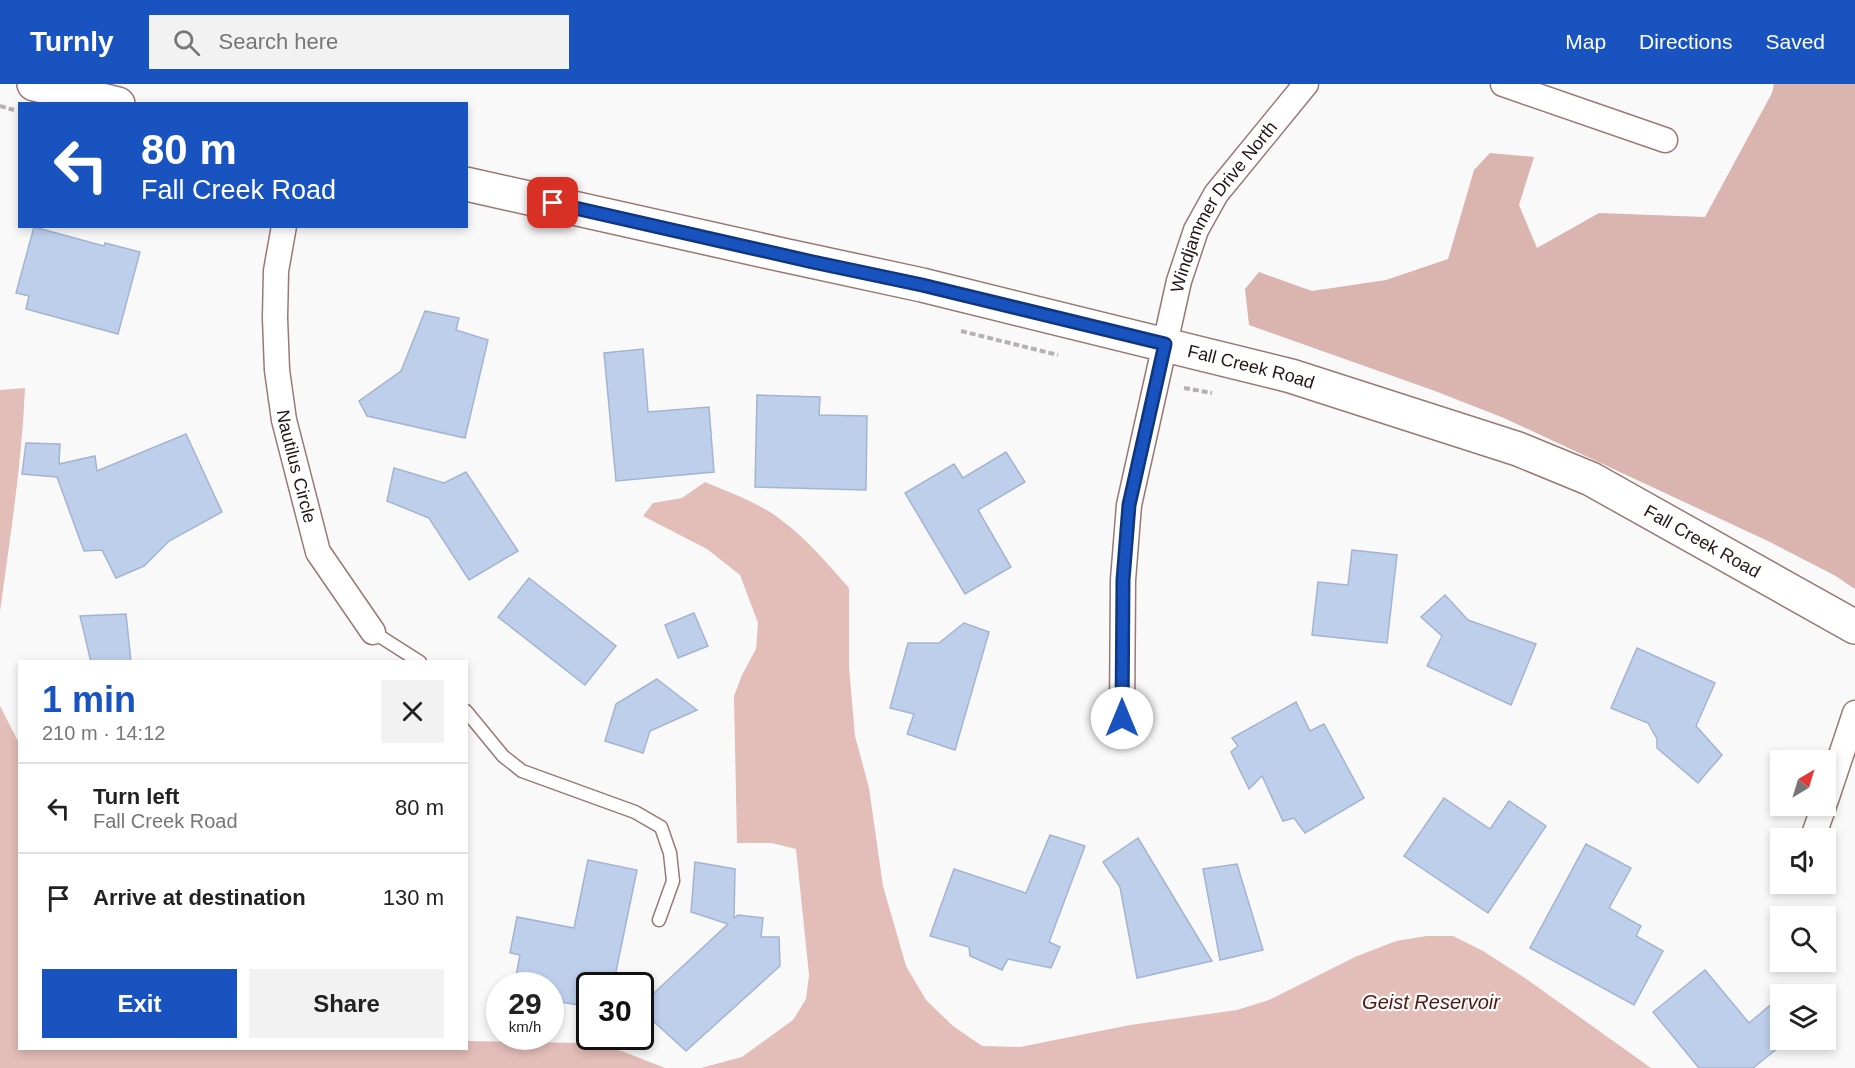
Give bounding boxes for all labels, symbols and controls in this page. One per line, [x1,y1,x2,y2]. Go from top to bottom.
search box [149,15,569,69]
text: Turnly [30,26,113,57]
icon: search [170,26,203,59]
text: Search here [218,29,338,54]
text: Map [1565,30,1606,53]
text: Directions [1639,30,1732,53]
text: Saved [1765,30,1825,53]
street label: Windjammer Drive North [1167,117,1281,294]
icon: left [42,126,120,204]
text: 80 m [141,126,237,173]
text: Fall Creek Road [141,175,336,205]
pin [527,177,578,228]
icon: arrive [536,186,569,219]
street label: Fall Creek Road [1186,341,1317,393]
street label: Nautilus Circle [273,408,320,525]
street label: Fall Creek Road [1641,501,1764,582]
text: 1 min [42,679,136,720]
button: close [381,680,444,743]
position arrow [1090,686,1154,750]
text: 210 m · 14:12 [42,722,165,744]
north arrow [1770,750,1836,816]
map controls [1770,750,1836,1050]
text: Turn left [93,784,179,809]
icon: left [42,792,75,825]
text: 80 m [395,795,444,820]
text: Fall Creek Road [93,810,238,832]
button: sound [1770,828,1836,894]
icon: arrive [42,882,75,915]
text: Arrive at destination [93,885,306,910]
text: 130 m [383,885,444,910]
button: search [1770,906,1836,972]
button: Exit [42,969,237,1038]
button: Share [249,969,444,1038]
speed limit sign: 30 [576,972,654,1050]
button: layers [1770,984,1836,1050]
text: 29 [508,987,542,1020]
water label: Geist Reservoir [1362,991,1501,1013]
text: km/h [509,1018,541,1035]

